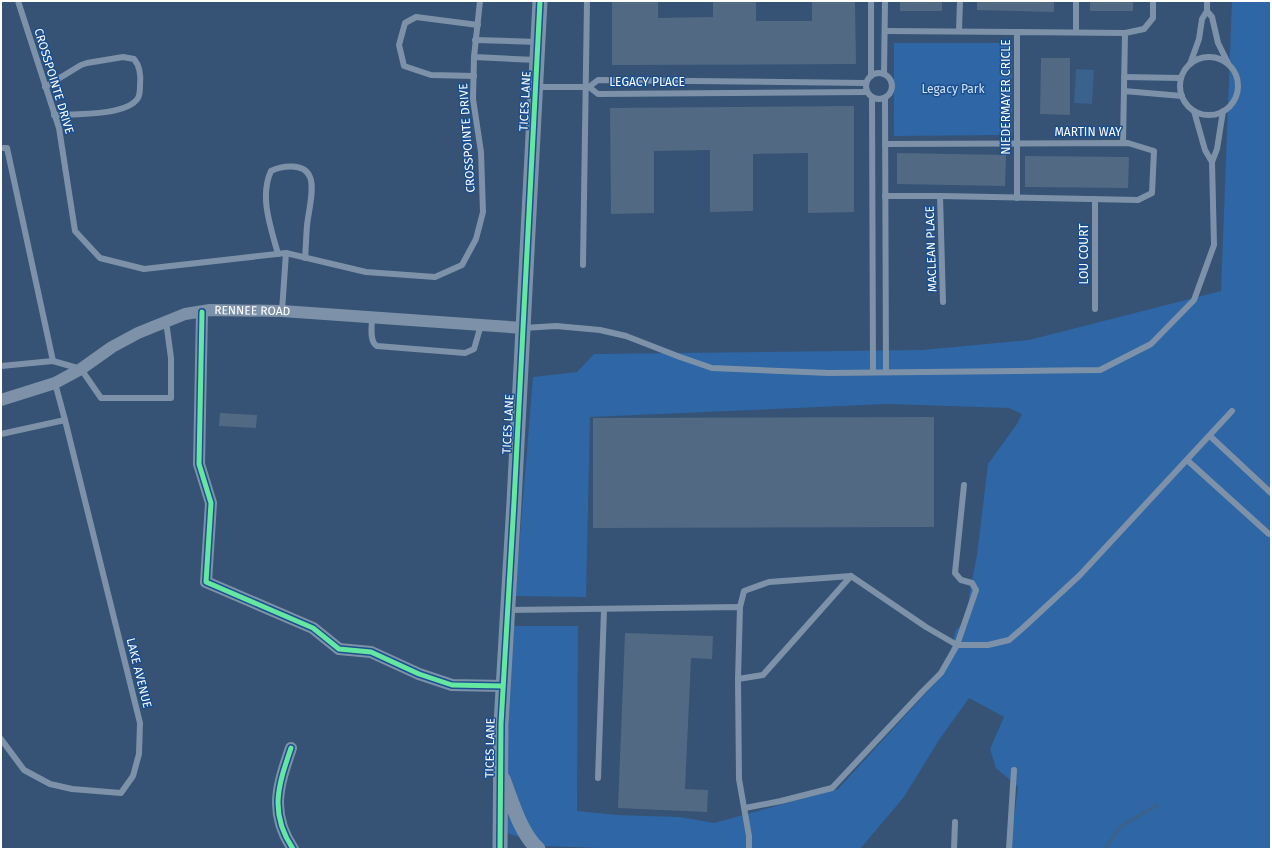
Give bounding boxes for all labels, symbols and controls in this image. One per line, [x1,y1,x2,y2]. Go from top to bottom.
street label: CROSSPOINTE DRIVE [31,27,77,135]
street label: NIEDERMAYER CRICLE [999,39,1013,155]
street label: TICES LANE [516,71,534,131]
street label: LEGACY PLACE [609,75,685,89]
park label: Legacy Park [921,82,985,96]
street label: CROSSPOINTE DRIVE [456,83,478,193]
street label: MARTIN WAY [1054,125,1122,139]
street label: MACLEAN PLACE [922,206,940,292]
street label: LOU COURT [1077,223,1091,284]
street label: RENNEE ROAD [214,303,291,319]
street label: TICES LANE [499,394,517,454]
street label: LAKE AVENUE [124,636,154,710]
street label: TICES LANE [482,718,498,778]

